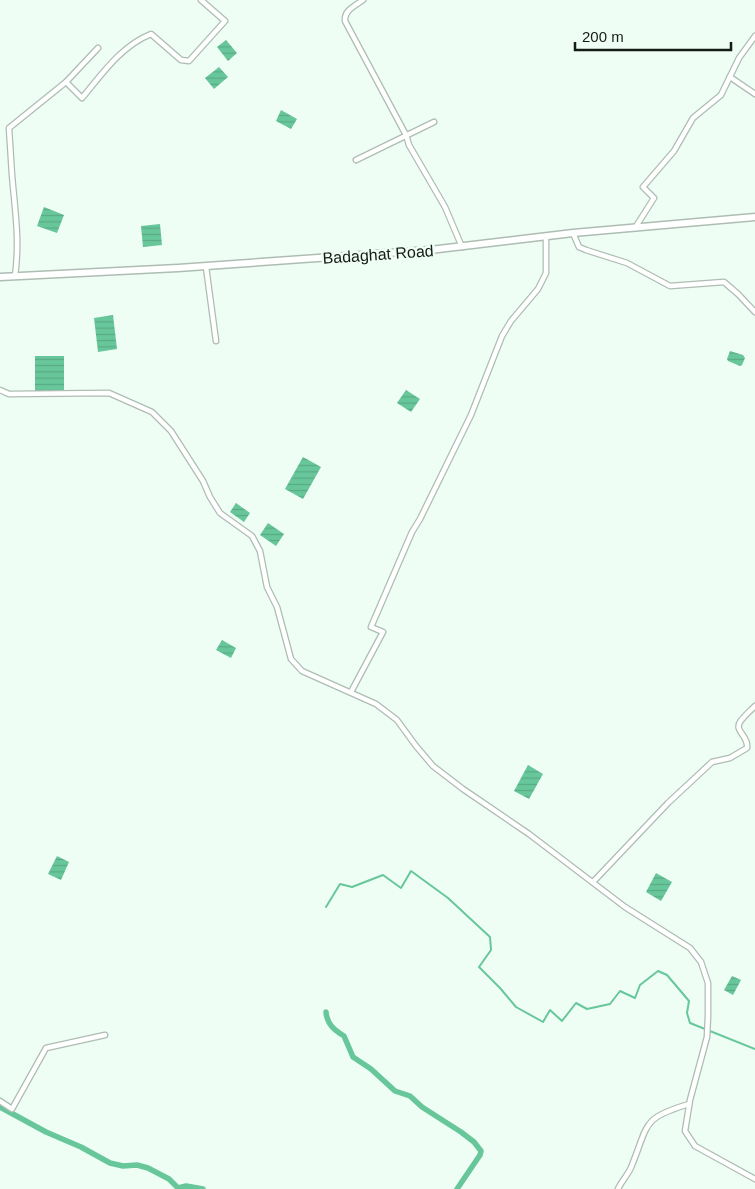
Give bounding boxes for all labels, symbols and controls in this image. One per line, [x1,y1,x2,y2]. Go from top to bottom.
scale bar [575,20,731,52]
text: 200 m [582,28,624,45]
street label: Badaghat Road [322,242,434,267]

